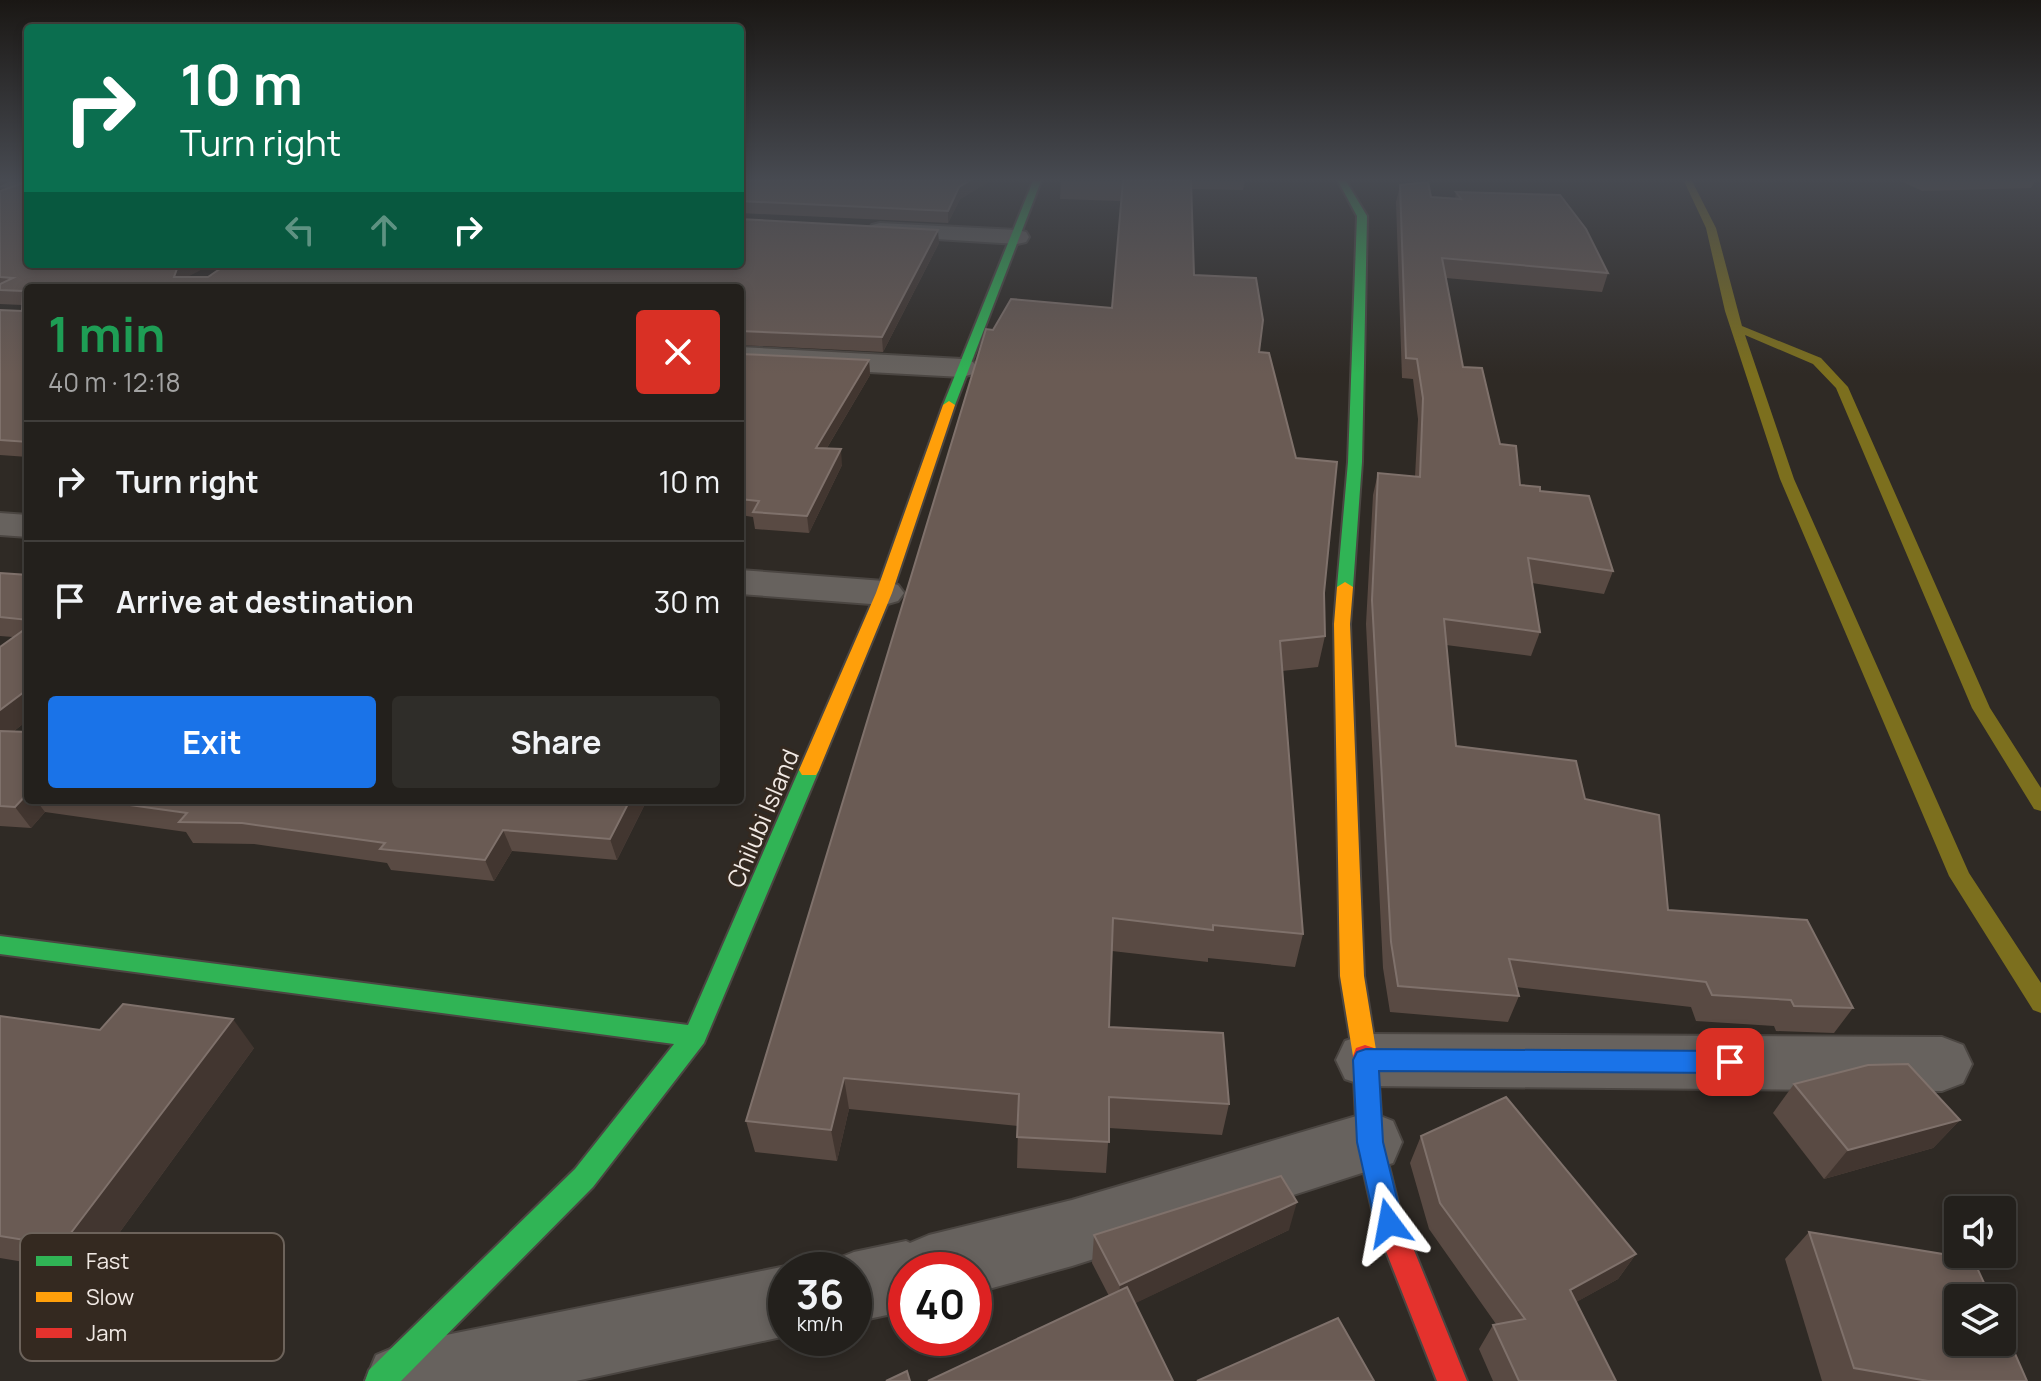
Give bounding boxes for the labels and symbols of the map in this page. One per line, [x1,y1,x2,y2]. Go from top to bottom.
street label: Chilubi Island [718,744,806,892]
pin [1696,1028,1764,1096]
position arrow [1347,1181,1431,1265]
legend [20,1233,284,1361]
text: Fast [86,1246,129,1276]
speed limit sign: 40 [888,1252,992,1356]
text: Slow [86,1282,134,1312]
text: Jam [86,1318,127,1348]

